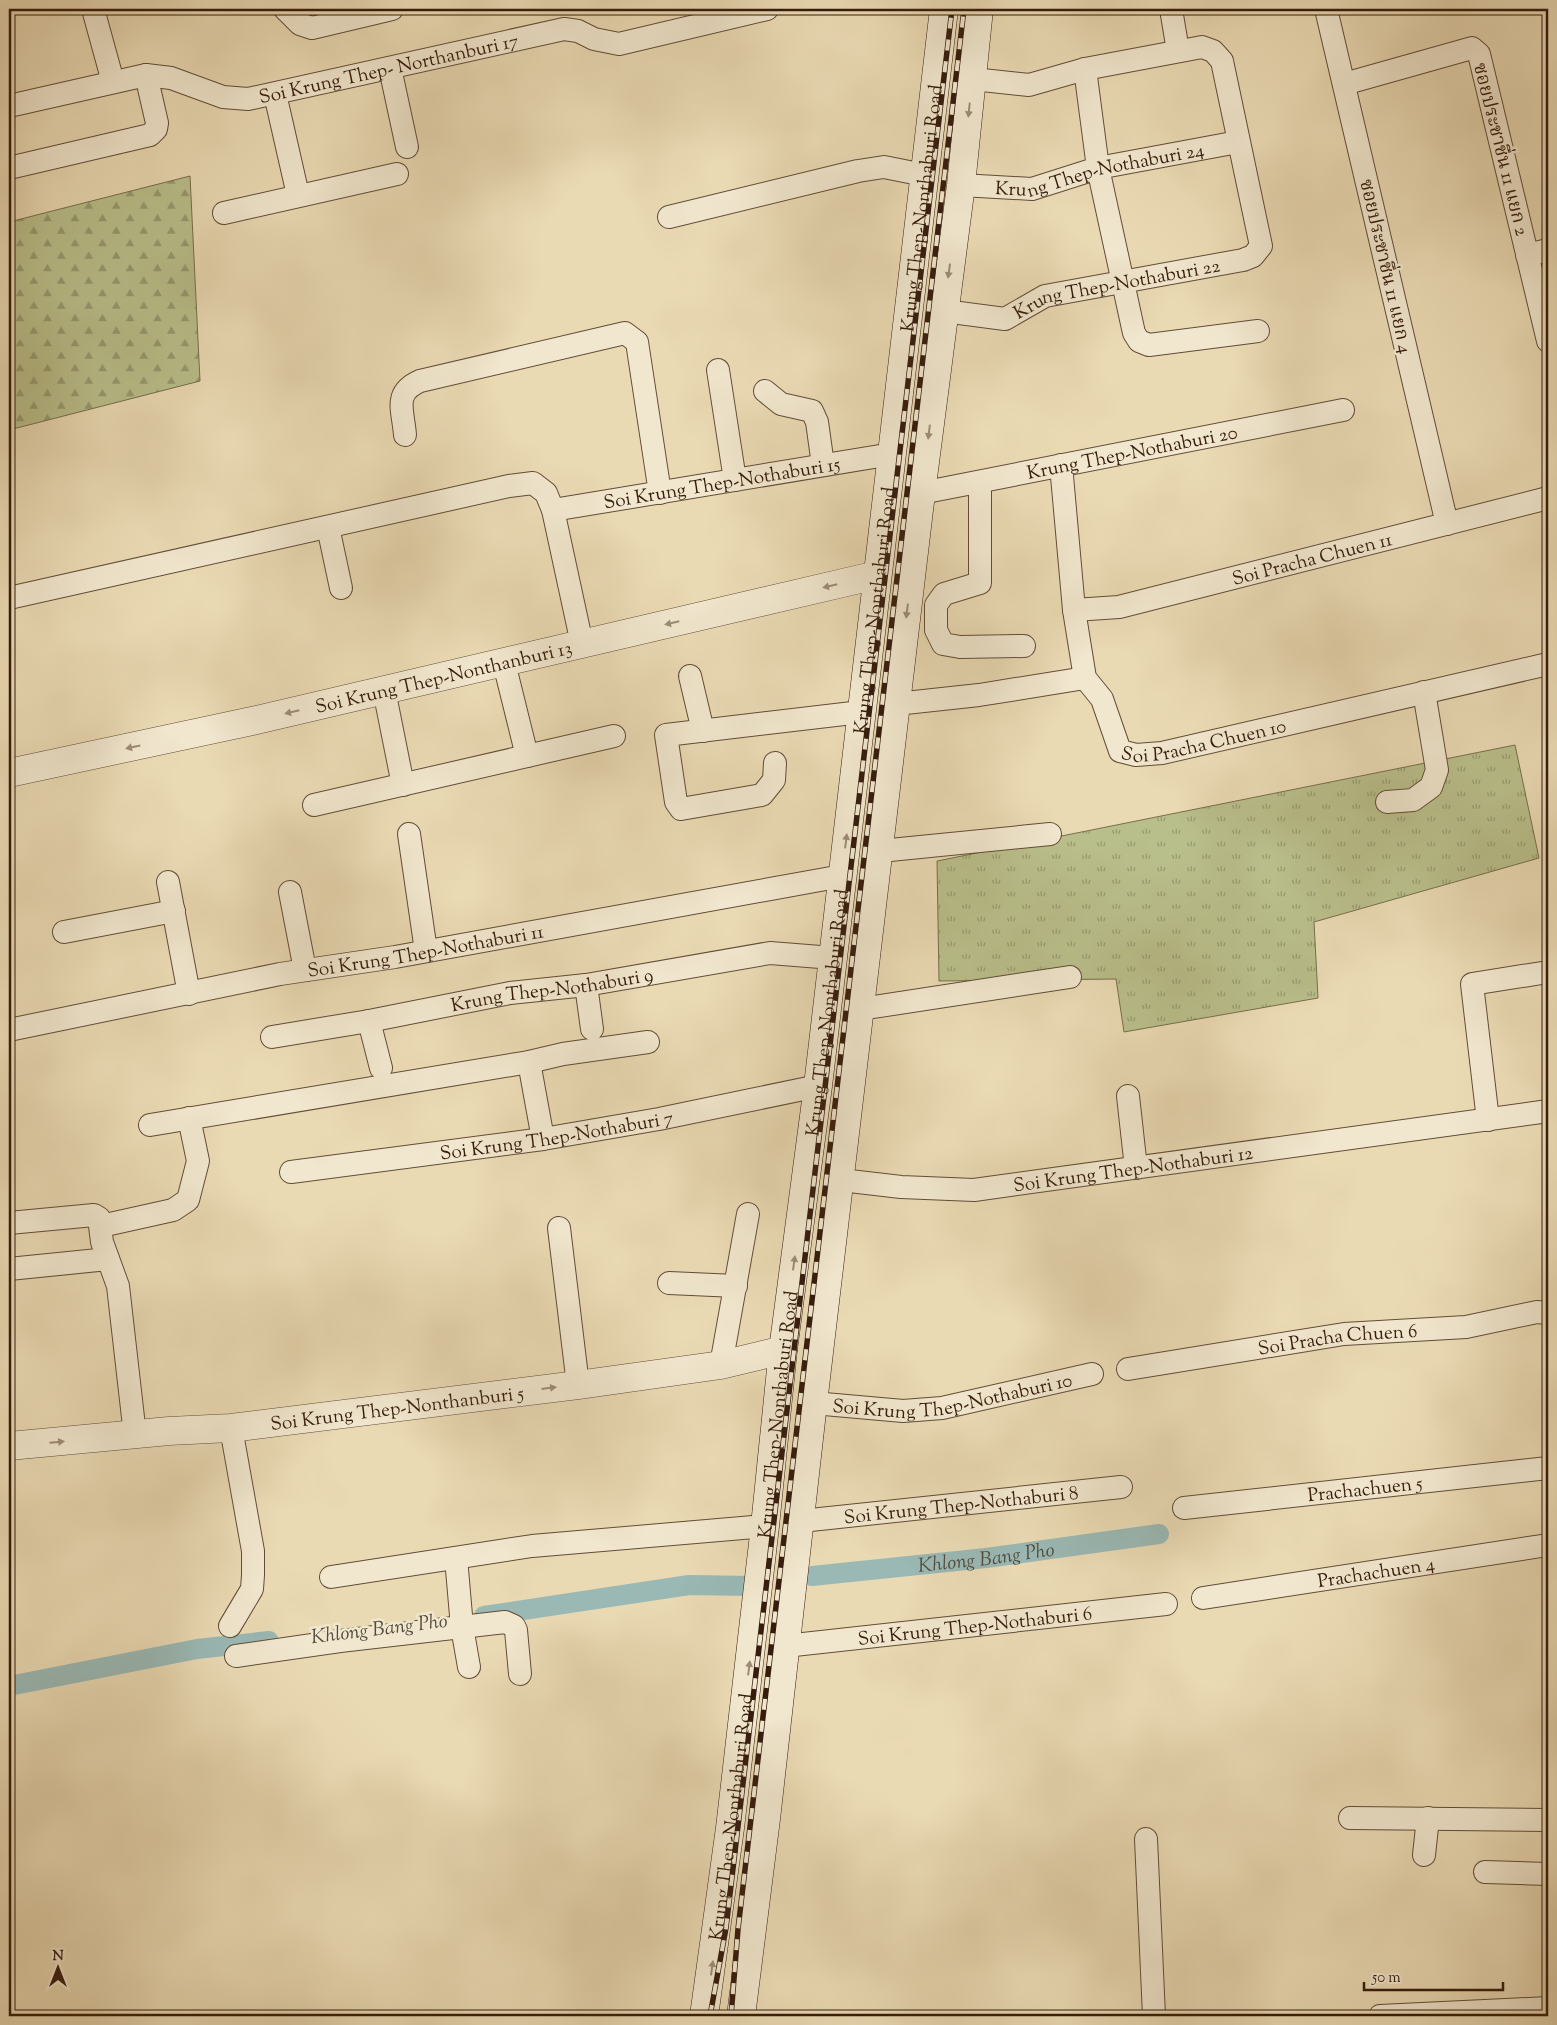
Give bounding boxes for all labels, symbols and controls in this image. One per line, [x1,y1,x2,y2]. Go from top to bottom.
street label: Soi Krung Thep- Northanburi 17 [257,28,522,112]
street label: ซอยประชาชื่น 11 แยก 2 [1465,59,1537,239]
street label: Krung Thep-Nonthaburi Road [895,83,951,334]
one-way arrow [965,102,973,118]
street label: Krung Thep-Nothaburi 24 [994,138,1207,206]
street label: ซอยประชาชื่น 11 แยก 4 [1351,176,1421,357]
street label: Krung Thep-Nothaburi 22 [1009,253,1223,327]
one-way arrow [945,263,953,279]
street label: Krung Thep-Nothaburi 20 [1025,420,1240,488]
one-way arrow [925,424,933,440]
street label: Soi Krung Thep-Nothaburi 15 [602,452,843,517]
street label: Krung Thep-Nonthaburi Road [848,485,904,736]
street label: Soi Pracha Chuen 11 [1230,527,1396,594]
one-way arrow [822,582,837,590]
one-way arrow [903,603,911,619]
one-way arrow [664,619,679,627]
street label: Soi Krung Thep-Nonthanburi 13 [313,636,575,722]
one-way arrow [284,708,299,716]
street label: Soi Pracha Chuen 10 [1118,714,1289,771]
one-way arrow [125,743,141,751]
one-way arrow [842,833,850,849]
street label: Krung Thep-Nonthaburi Road [800,887,857,1138]
street label: Soi Krung Thep-Nothaburi 11 [306,919,547,986]
street label: Krung Thep-Nothaburi 9 [449,963,655,1020]
street label: Soi Krung Thep-Nothaburi 7 [438,1105,676,1168]
street label: Soi Krung Thep-Nothaburi 12 [1012,1141,1255,1200]
one-way arrow [790,1255,798,1271]
street label: Krung Thep-Nonthaburi Road [753,1289,807,1540]
street label: Soi Pracha Chuen 6 [1256,1319,1418,1364]
street label: Soi Krung Thep-Nothaburi 10 [831,1368,1075,1427]
street label: Soi Krung Thep-Nonthanburi 5 [269,1381,526,1439]
one-way arrow [542,1384,558,1392]
one-way arrow [50,1438,66,1446]
street label: Prachachuen 5 [1306,1471,1424,1510]
street label: Soi Krung Thep-Nothaburi 8 [843,1481,1080,1532]
water label: Khlong Bang Pho [917,1537,1057,1582]
street label: Prachachuen 4 [1316,1552,1437,1596]
street label: Soi Krung Thep-Nothaburi 6 [857,1601,1094,1654]
water label: Khlong Bang Pho [309,1608,449,1653]
one-way arrow [745,1660,753,1676]
street label: Krung Thep-Nonthaburi Road [704,1692,762,1942]
north arrow [32,1942,82,1992]
text: N [52,1947,64,1967]
one-way arrow [708,1960,716,1976]
scale bar [1364,1960,1503,1992]
text: 50 m [1371,1968,1401,1989]

